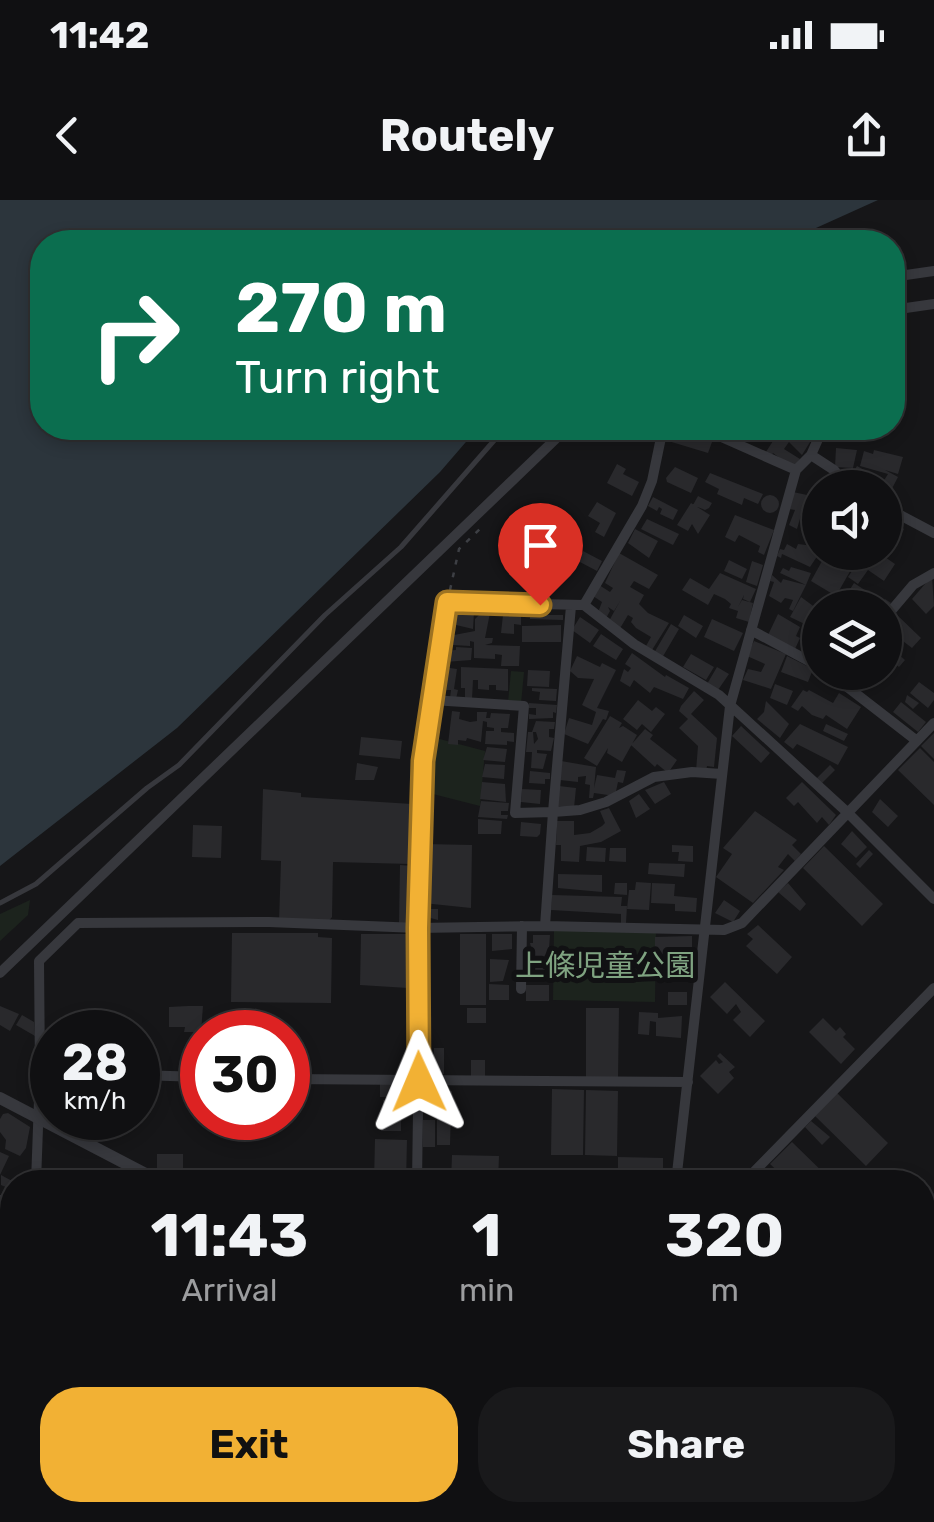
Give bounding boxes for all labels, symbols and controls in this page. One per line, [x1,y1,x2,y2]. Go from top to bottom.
text: 11:42 [50,12,150,58]
icon: back [40,108,95,163]
icon: share [839,108,894,163]
text: Routely [380,109,554,162]
text: 270 m [235,267,447,350]
icon: right [70,270,200,400]
text: Turn right [235,351,439,404]
map controls [802,470,902,690]
button: sound [802,470,902,570]
pin [498,503,583,606]
icon: arrive [513,518,568,573]
button: layers [802,590,902,690]
park label: 上條児童公園 [515,948,695,984]
speed limit sign: 30 [180,1010,310,1140]
position arrow [367,1030,471,1134]
text: 28 [62,1033,128,1093]
text: km/h [64,1086,126,1115]
text: 11:43 [151,1200,308,1271]
text: 1 [472,1200,502,1271]
text: 320 [665,1200,784,1271]
text: Arrival [181,1271,277,1309]
text: min [459,1271,514,1309]
text: m [711,1271,739,1309]
button: Exit [40,1387,458,1502]
button: Share [478,1387,895,1502]

